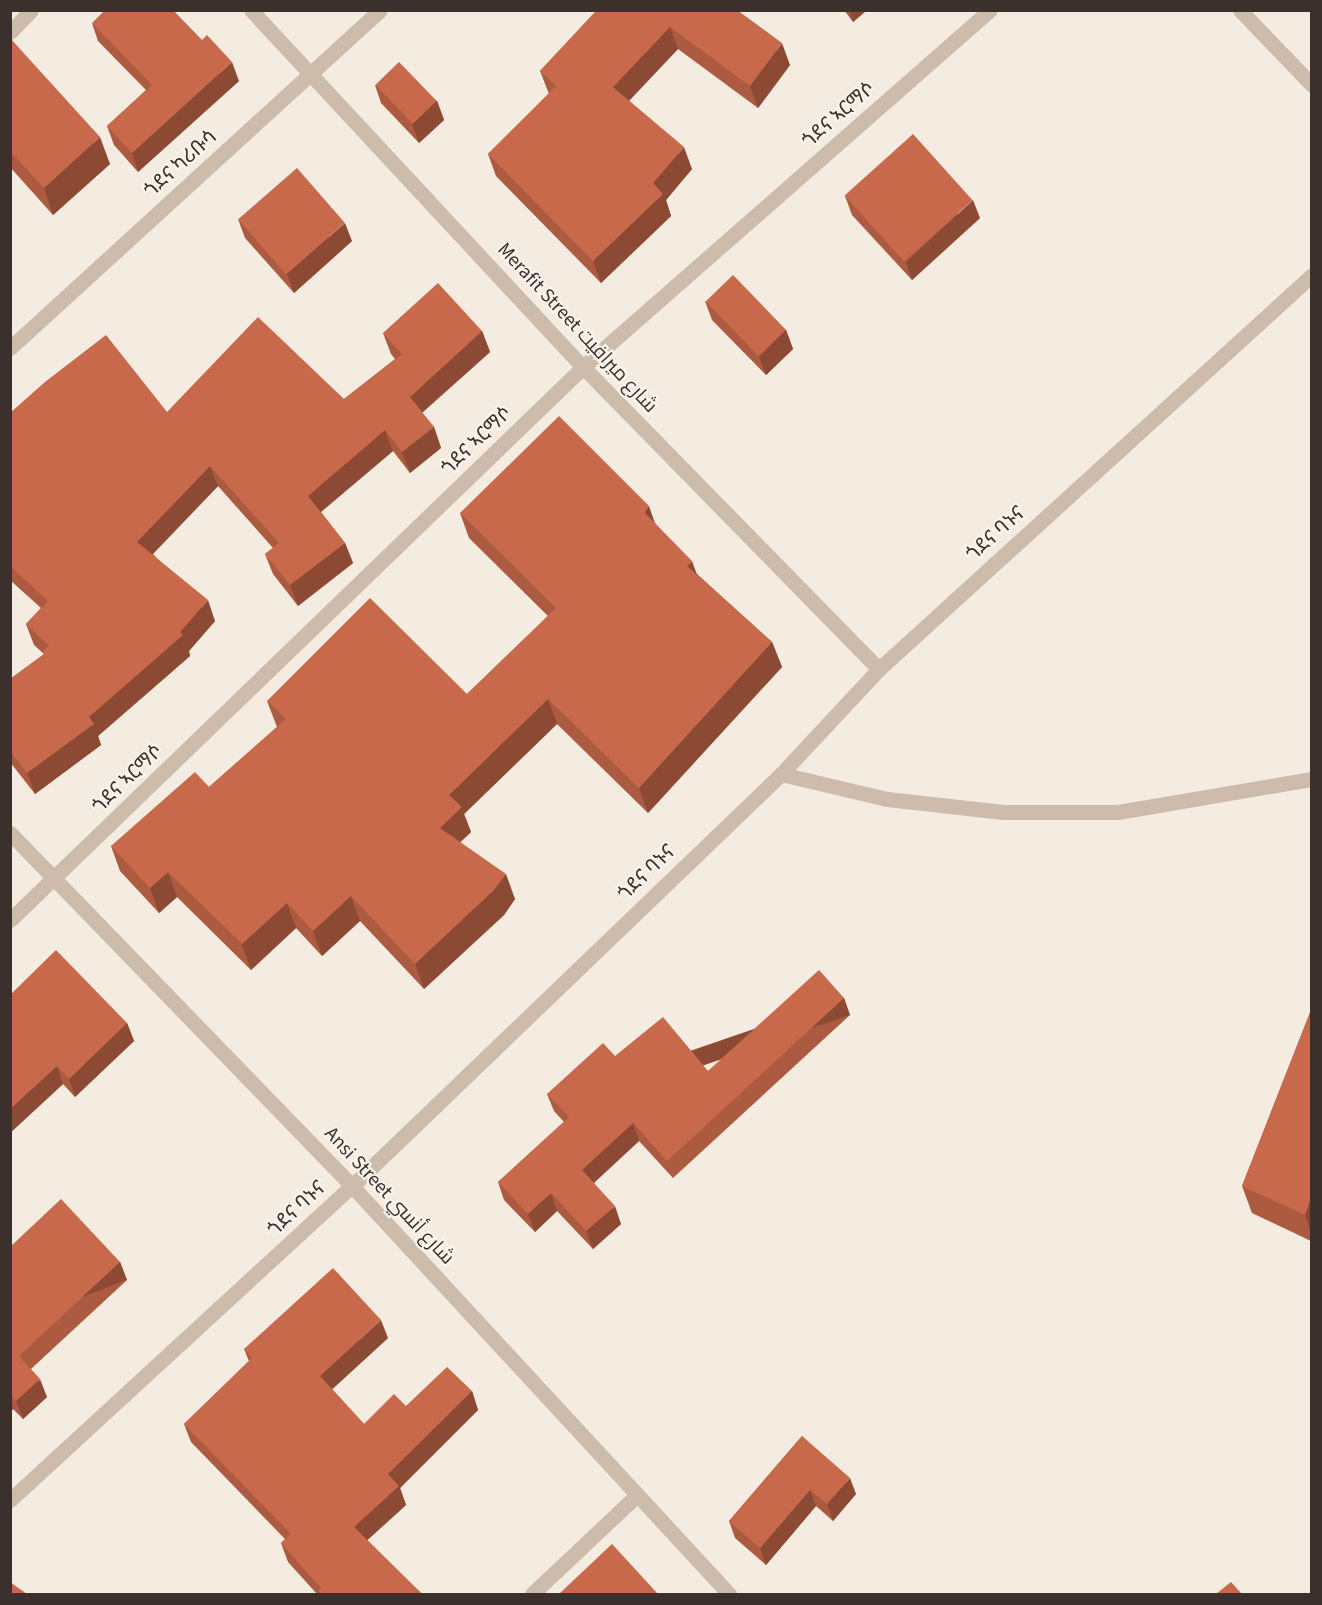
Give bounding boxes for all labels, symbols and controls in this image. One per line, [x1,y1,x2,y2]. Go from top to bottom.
street label: ጎደና ኣርማሶ [798,77,880,153]
street label: ጎደና ካሪቡሳ [140,125,222,203]
street label: Merafit Street شارع ميرافيت [492,238,662,418]
street label: ጎደና ኣርማሶ [437,402,517,480]
street label: ጎደና ባኑና [962,502,1030,566]
street label: ጎደና ኣርማሶ [88,740,168,818]
street label: ጎደና ባኑና [613,840,681,906]
street label: Ansi Street شارع أنسي [319,1122,459,1270]
street label: ጎደና ባኑና [263,1176,331,1242]

